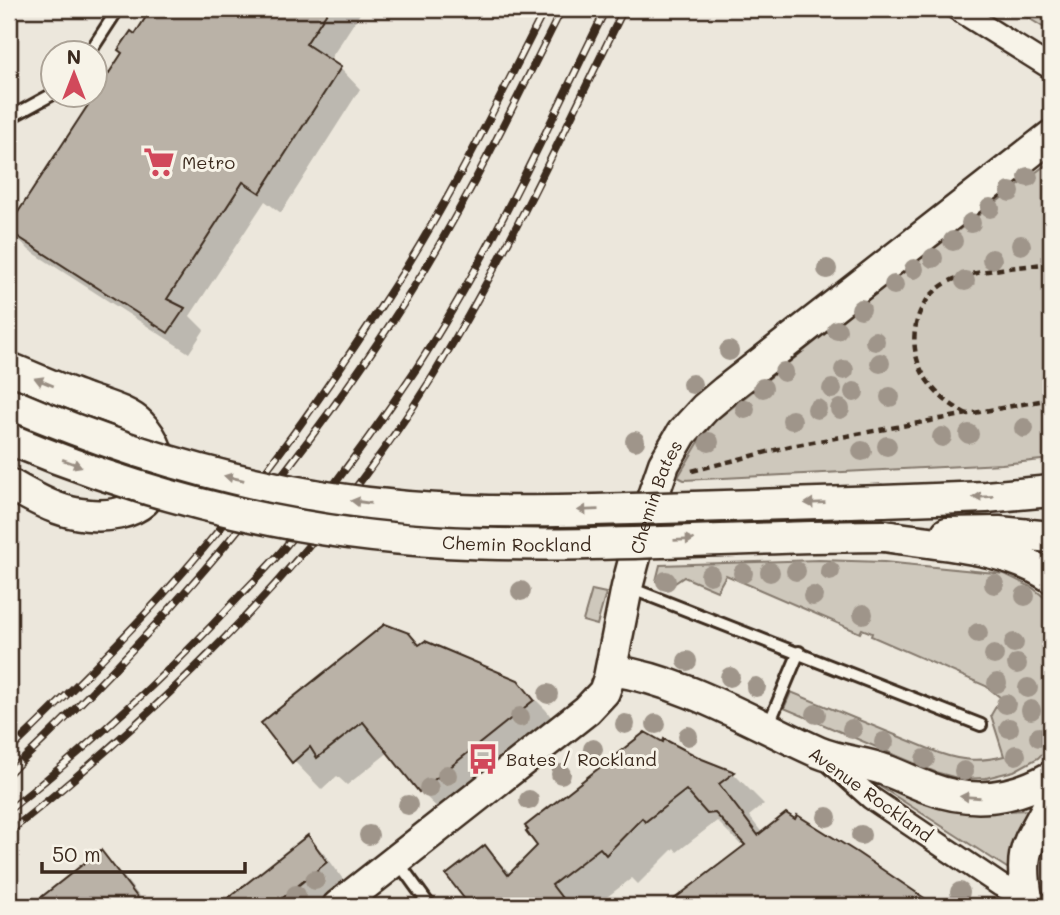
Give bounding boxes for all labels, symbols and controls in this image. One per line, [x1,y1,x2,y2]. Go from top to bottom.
north arrow [38,38,108,108]
text: N [67,44,81,69]
supermarket icon: Metro [142,145,176,179]
place label: Metro [182,150,235,174]
one-way arrow [33,377,54,388]
street label: Chemin Bates [624,435,688,557]
one-way arrow [62,458,83,469]
one-way arrow [223,472,245,483]
one-way arrow [972,491,994,502]
one-way arrow [349,496,371,507]
one-way arrow [804,497,826,509]
one-way arrow [576,505,598,516]
street label: Chemin Rockland [442,530,592,556]
one-way arrow [674,534,696,545]
street label: Avenue Rockland [804,741,938,847]
bus stop icon: Bates / Rockland [466,742,500,776]
place label: Bates / Rockland [506,747,657,771]
one-way arrow [959,791,981,802]
scale bar [42,831,245,875]
text: 50 m [52,840,101,867]

